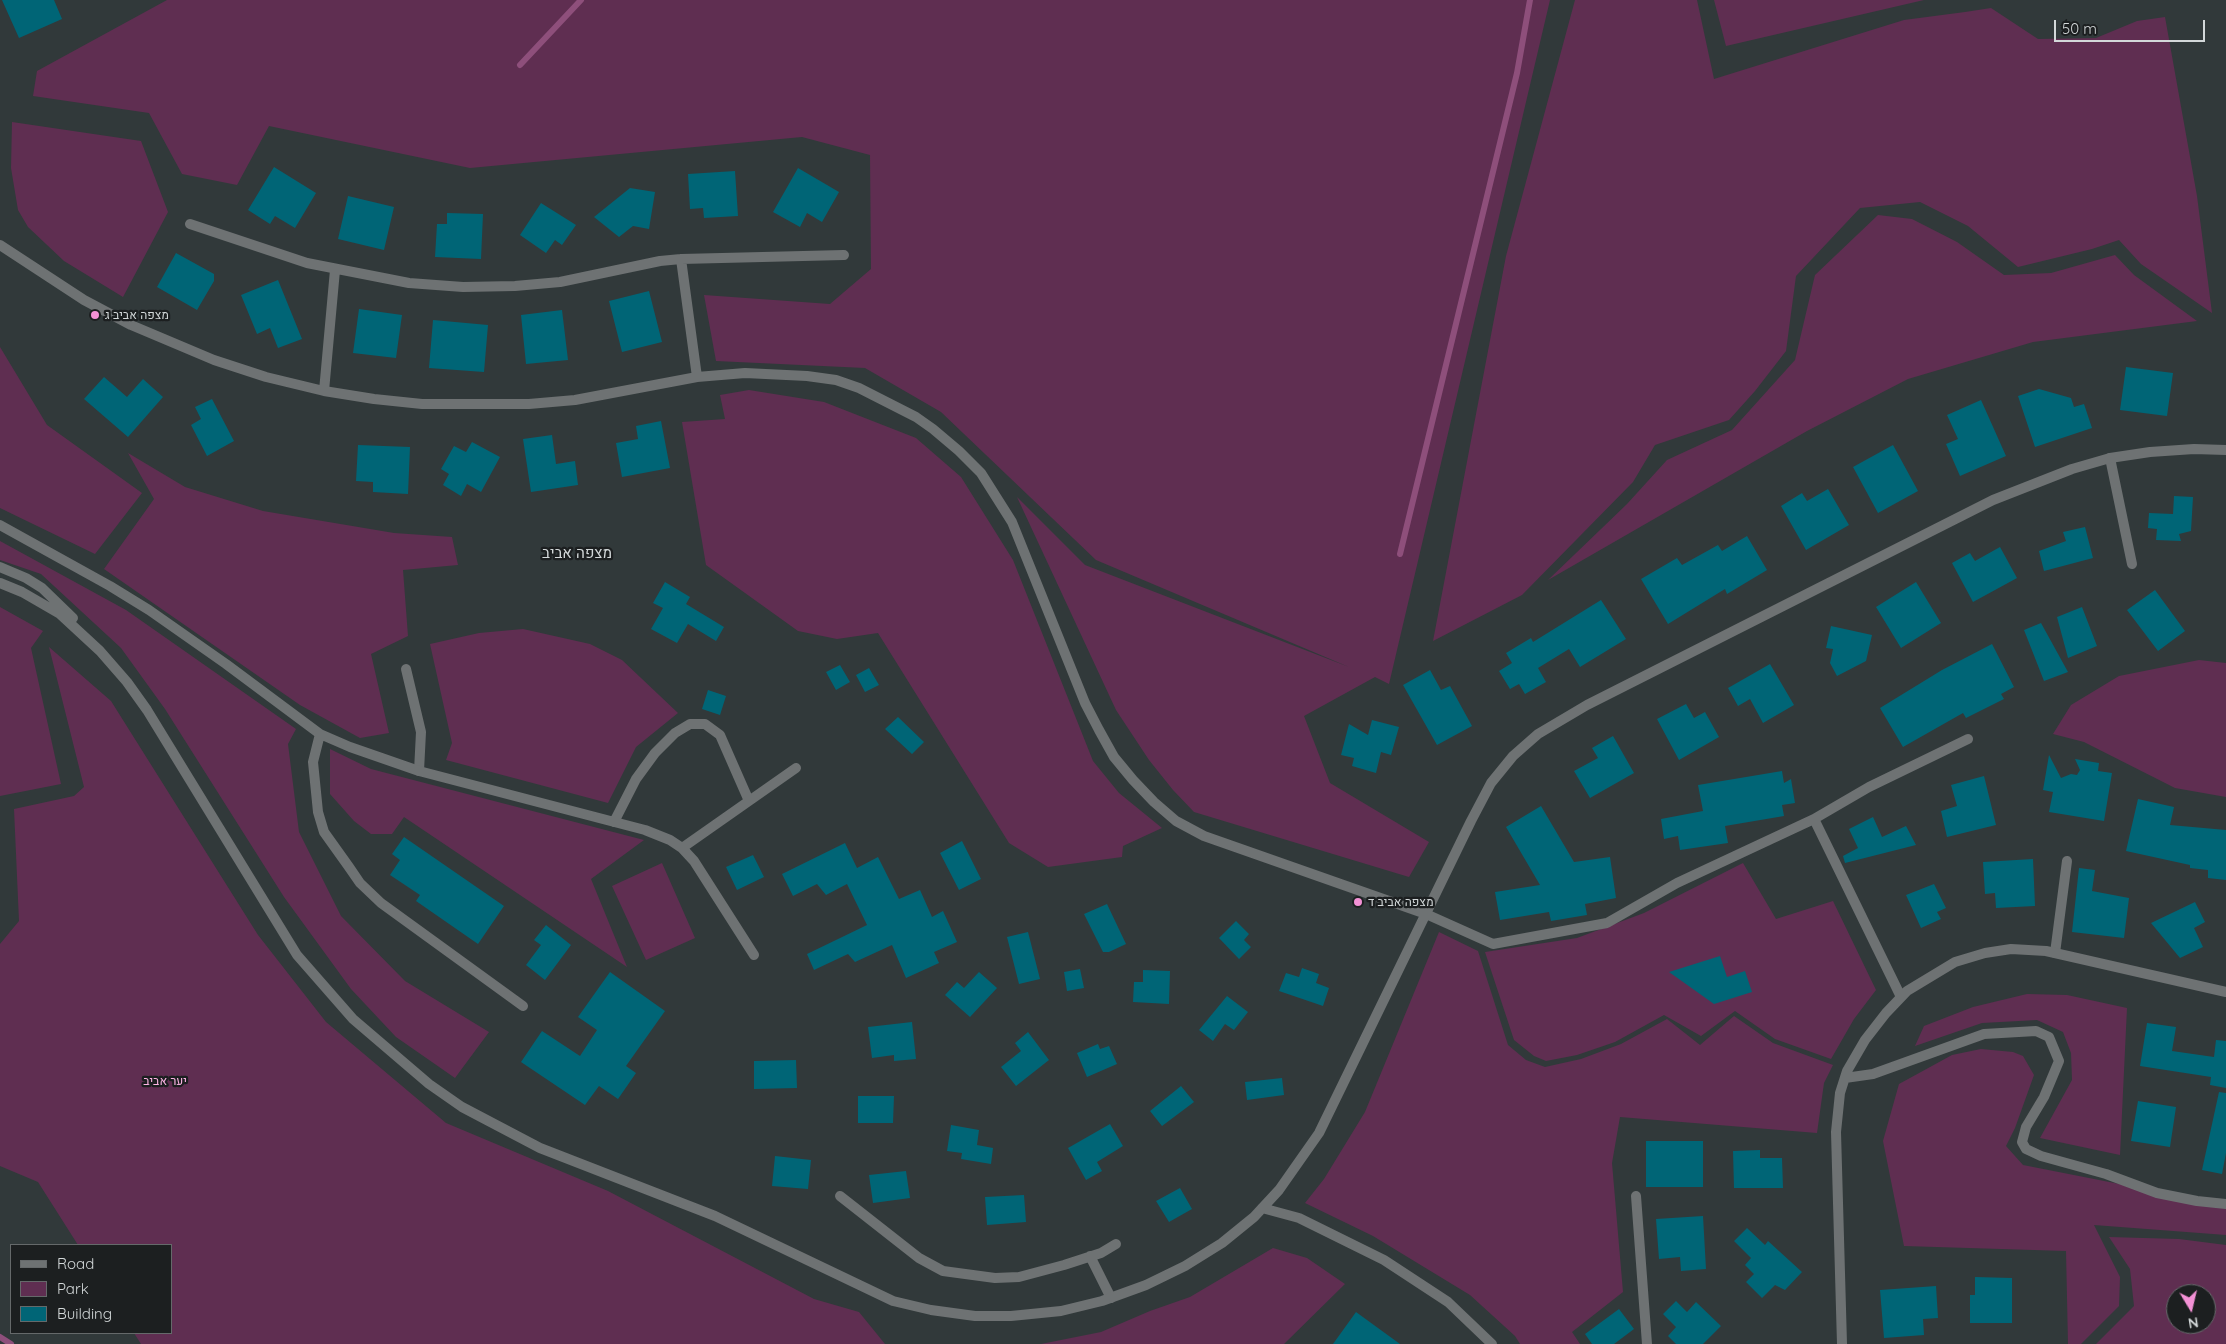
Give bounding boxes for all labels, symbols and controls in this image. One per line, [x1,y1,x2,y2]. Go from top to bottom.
scale bar [2056,10,2207,42]
text: 50 m [2062,19,2097,38]
place label: מצפה אביב ג [105,308,169,322]
marker: מצפה אביב ג [89,309,101,321]
district label: מצפה אביב [542,544,612,562]
place label: מצפה אביב ד [1368,895,1434,909]
marker: מצפה אביב ד [1352,896,1364,908]
park label: יער אביב [143,1074,187,1088]
legend [10,1244,172,1334]
text: Road [57,1254,94,1273]
text: Park [57,1279,89,1298]
north arrow [2166,1284,2216,1334]
text: Building [57,1304,112,1323]
text: N [2187,1313,2200,1333]

